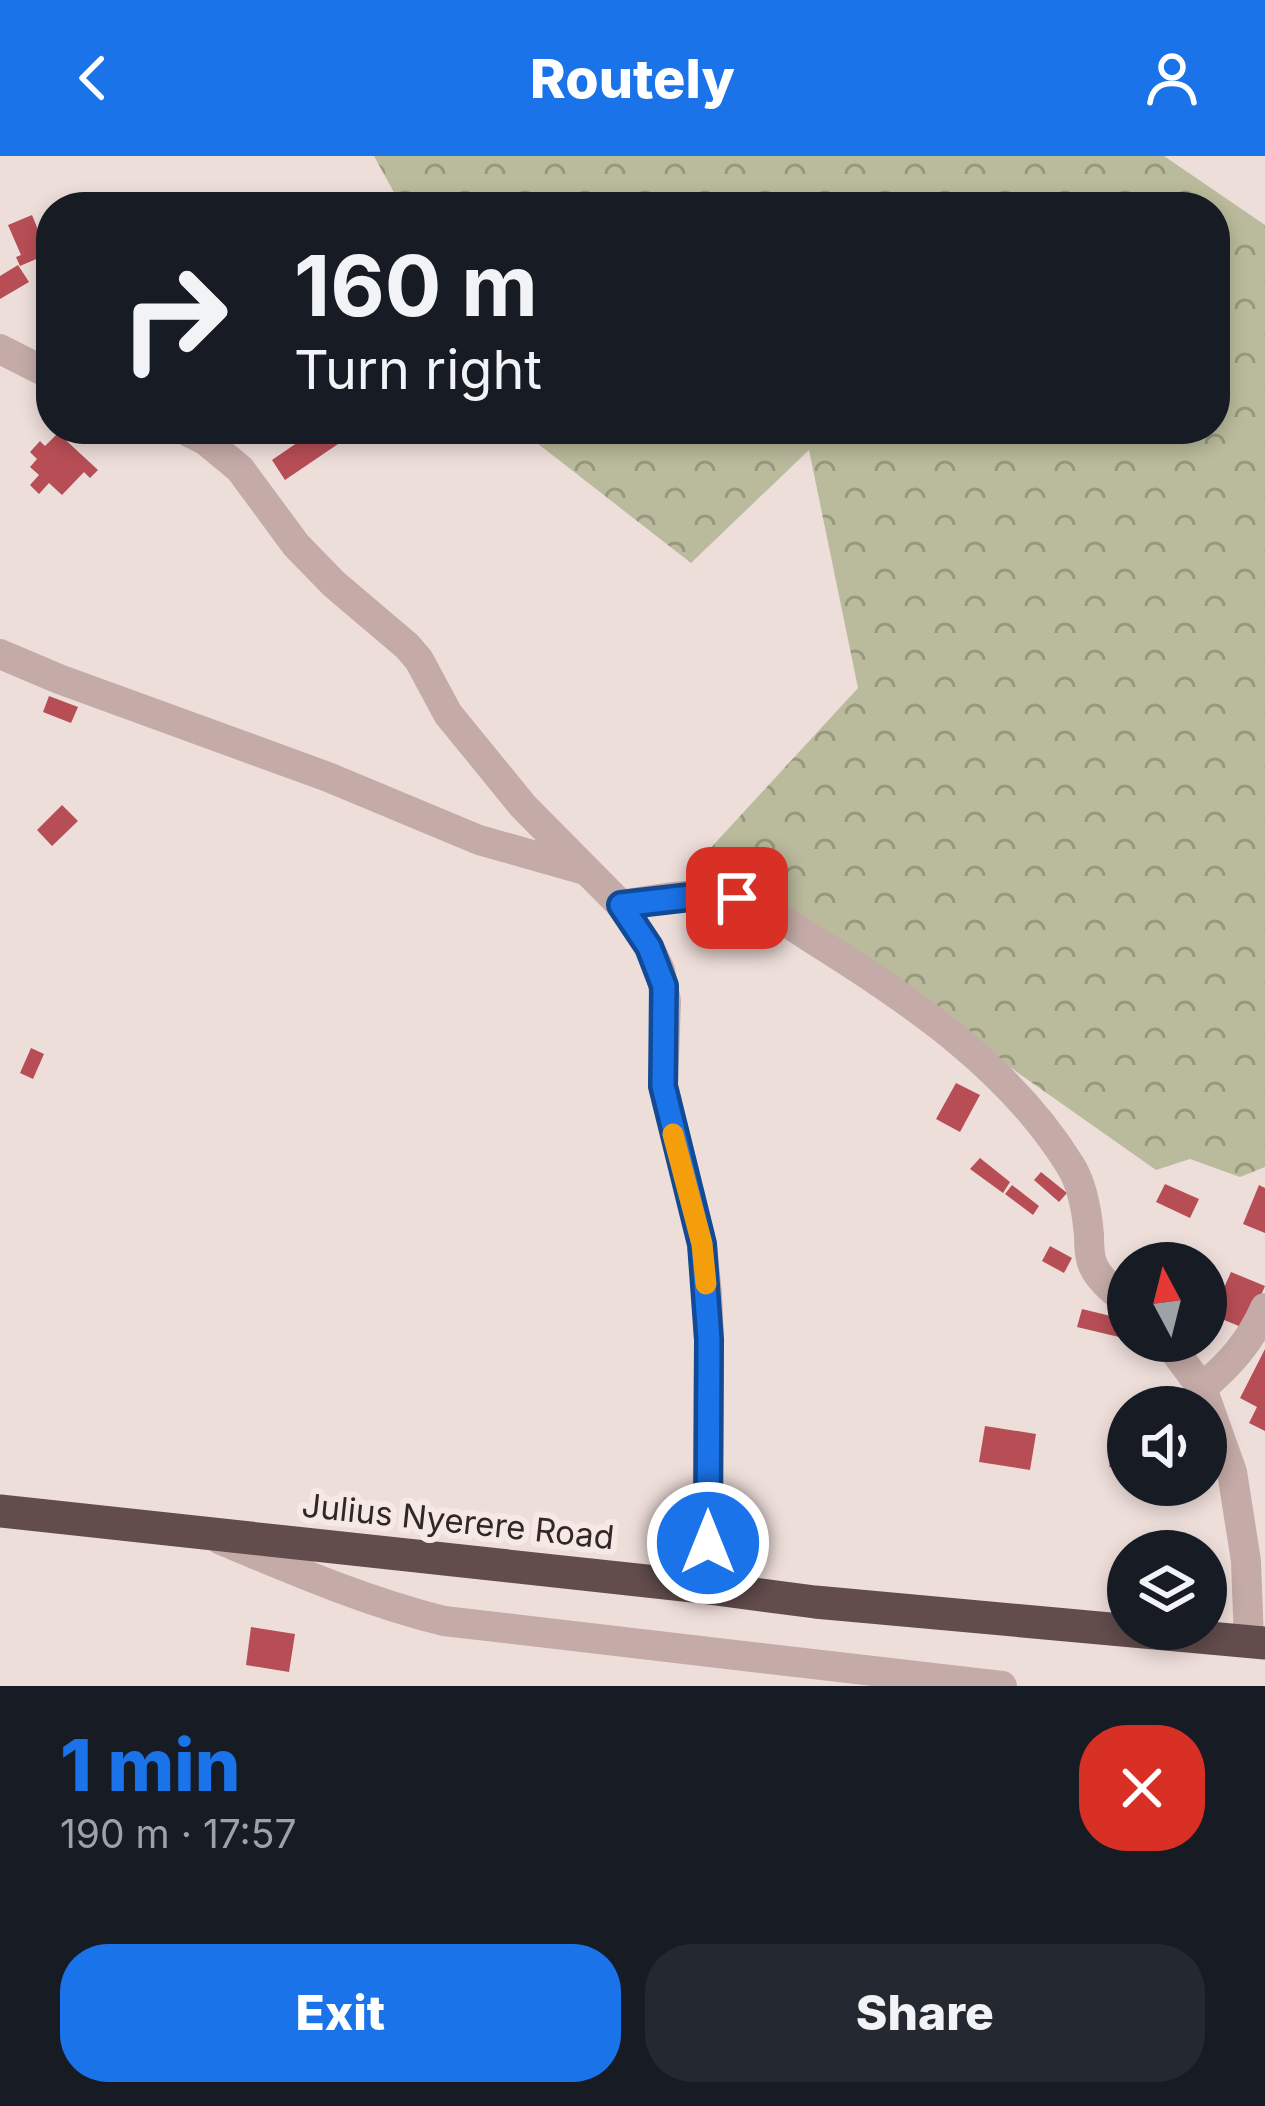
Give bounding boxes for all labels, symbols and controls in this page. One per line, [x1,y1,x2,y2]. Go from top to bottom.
icon: back [60,45,126,111]
icon: person [1139,45,1205,111]
text: Routely [530,46,735,111]
text: 160 m [294,235,538,336]
icon: right [96,240,252,396]
text: Turn right [294,337,542,402]
pin [686,847,788,949]
icon: arrive [704,865,770,931]
north arrow [1107,1242,1227,1362]
map controls [1107,1242,1227,1650]
button: sound [1107,1386,1227,1506]
position arrow [645,1480,771,1606]
street label: Julius Nyerere Road [300,1485,616,1557]
button: layers [1107,1530,1227,1650]
text: 1 min [60,1721,240,1808]
button: close [1079,1725,1205,1851]
text: 190 m · 17:57 [60,1810,297,1857]
button: Exit [60,1944,621,2082]
button: Share [645,1944,1205,2082]

